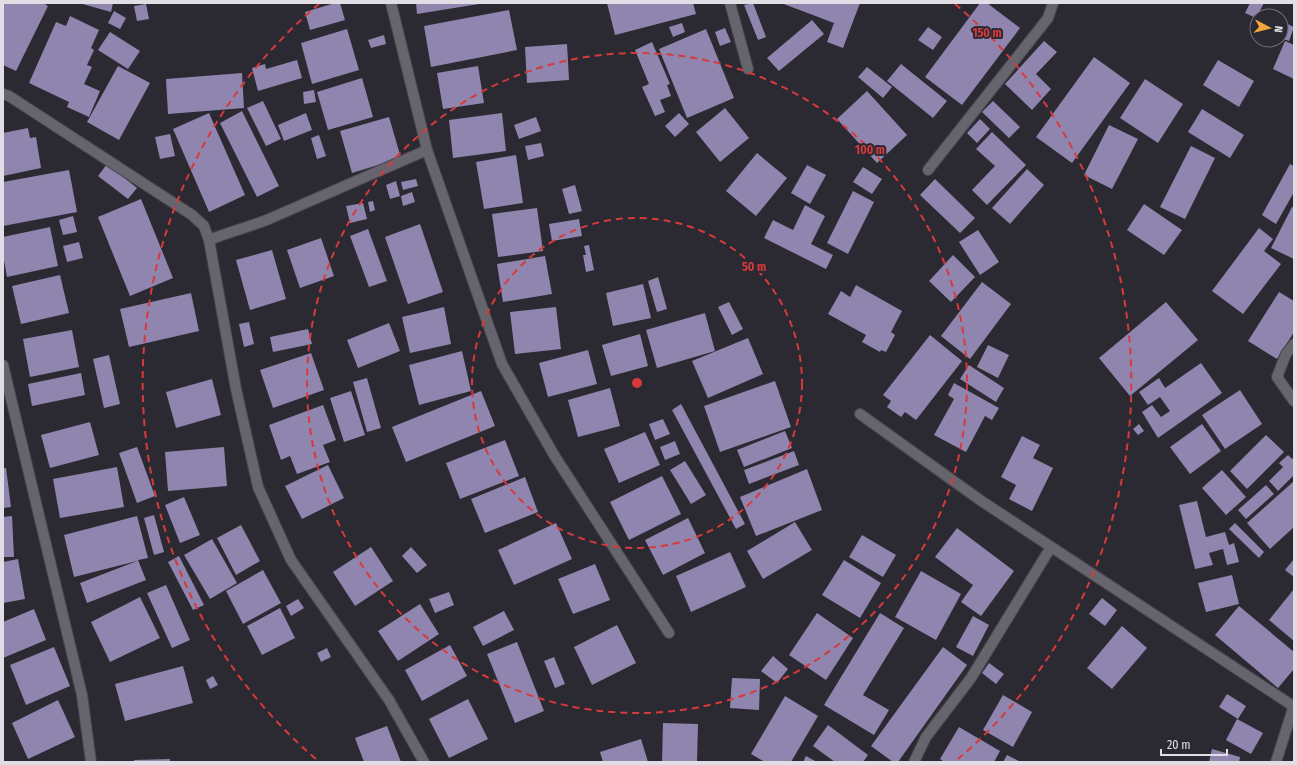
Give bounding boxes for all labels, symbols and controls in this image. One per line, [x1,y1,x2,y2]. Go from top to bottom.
north arrow [1249,8,1289,48]
text: N [1272,25,1285,33]
text: 150 m [972,26,1002,40]
text: 100 m [855,143,885,157]
text: 50 m [742,260,766,274]
centre of rings [630,376,644,390]
scale bar [1161,731,1227,757]
text: 20 m [1167,738,1191,752]

